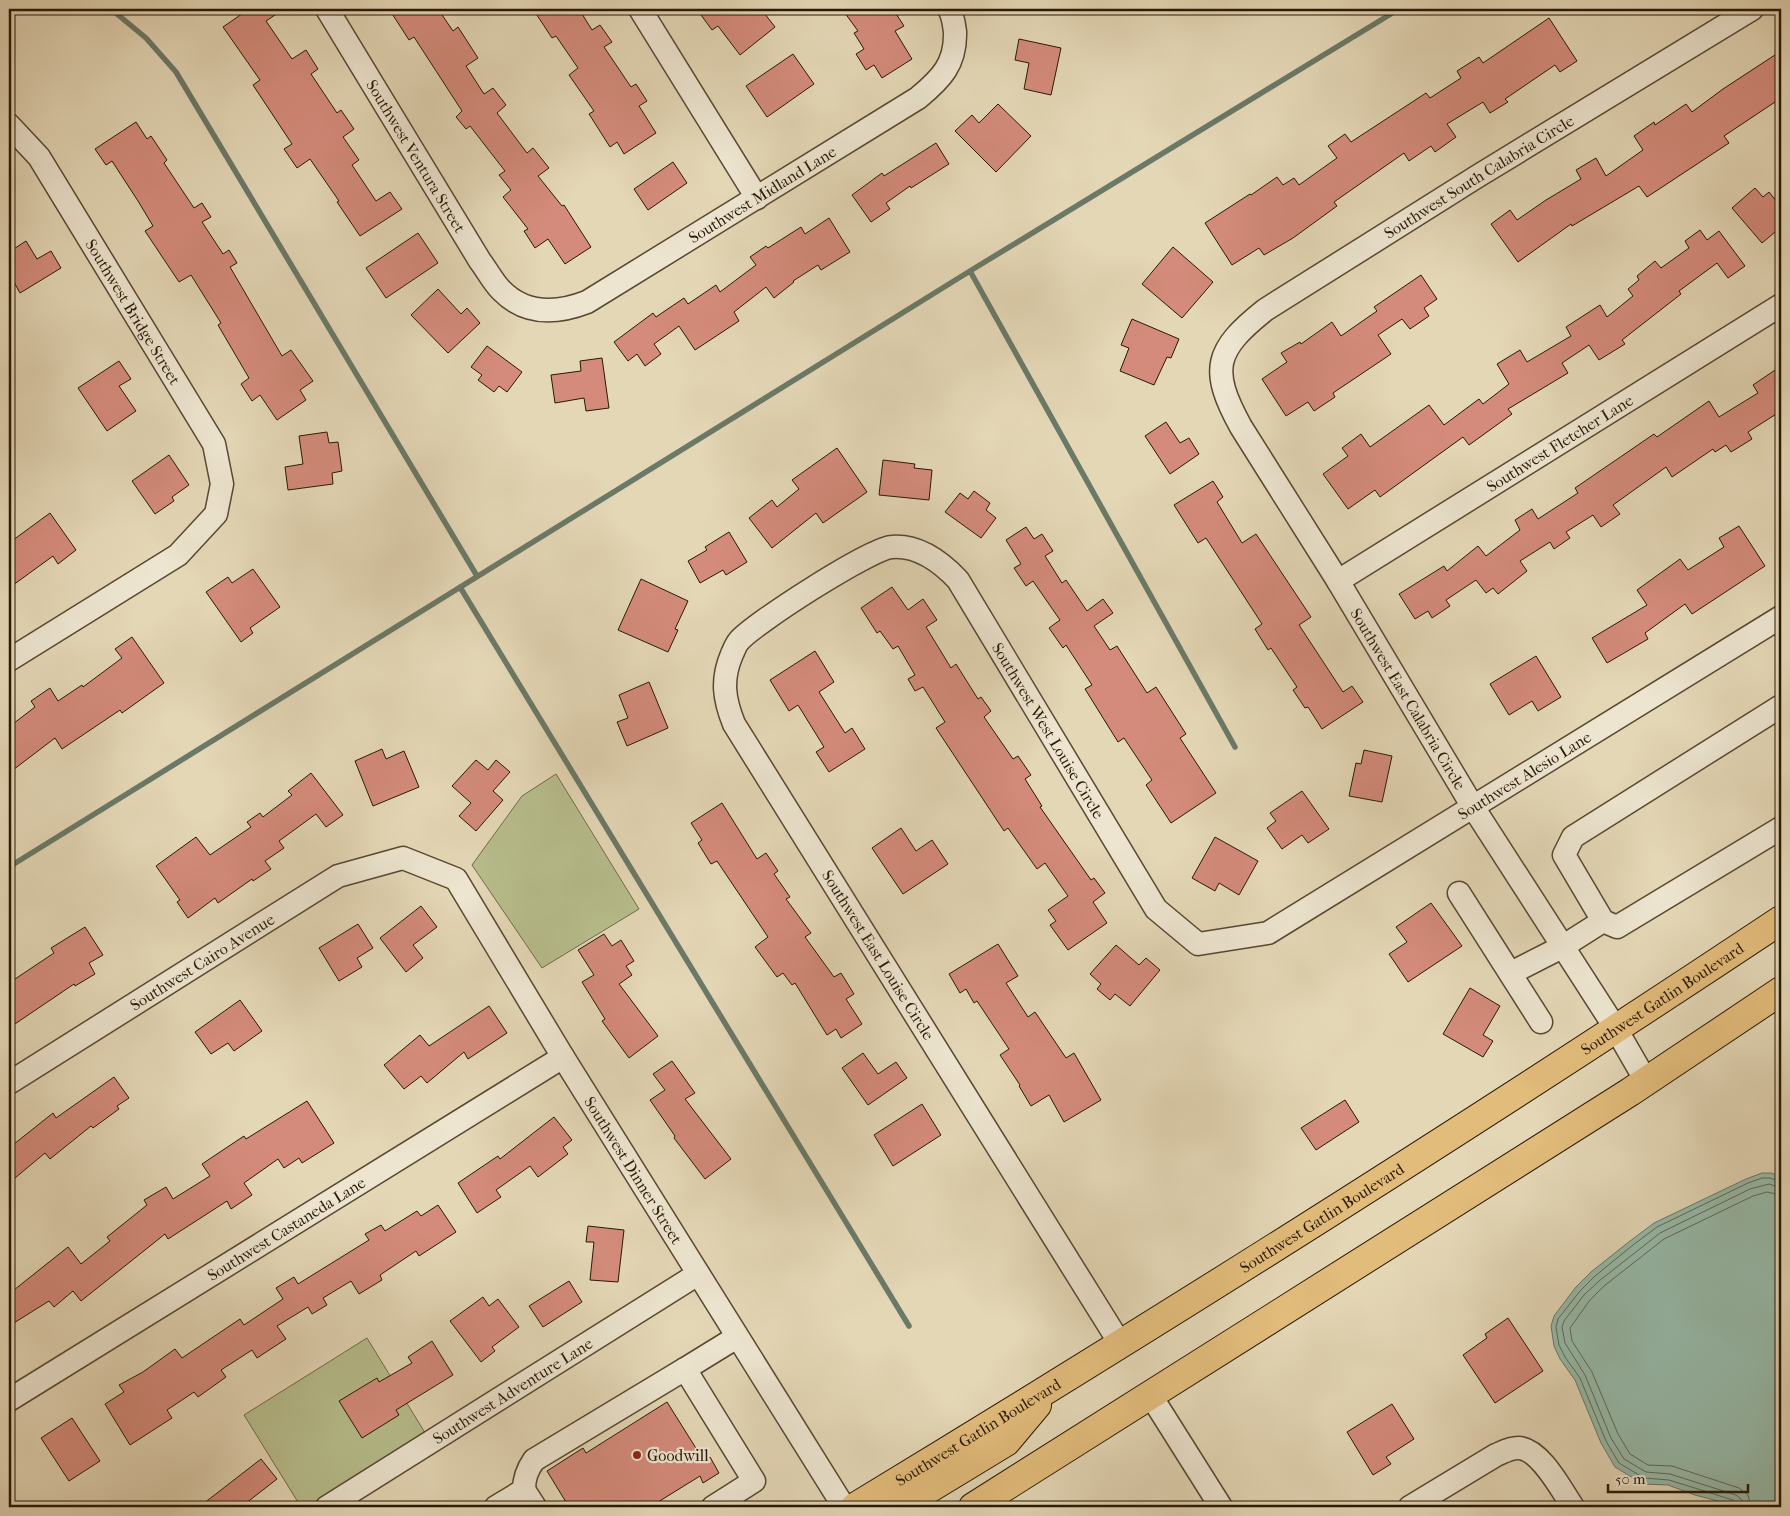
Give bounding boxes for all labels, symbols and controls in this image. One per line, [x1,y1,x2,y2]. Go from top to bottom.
street label: Southwest Ventura Street [363,76,470,236]
street label: Southwest South Calabria Circle [1380,111,1577,242]
street label: Southwest Midland Lane [685,141,839,247]
street label: Southwest Bridge Street [82,235,185,388]
street label: Southwest Fletcher Lane [1483,390,1636,496]
street label: Southwest East Calabria Circle [1346,605,1470,793]
street label: Southwest West Louise Circle [988,639,1109,822]
street label: Southwest Alesio Lane [1454,727,1594,823]
street label: Southwest East Louise Circle [818,867,938,1043]
street label: Southwest Cairo Avenue [126,909,278,1014]
street label: Southwest Gatlin Boulevard [1577,938,1747,1059]
street label: Southwest Dinner Street [580,1093,687,1247]
street label: Southwest Gatlin Boulevard [1236,1159,1407,1277]
street label: Southwest Castaneda Lane [204,1172,369,1284]
street label: Southwest Adventure Lane [429,1333,596,1448]
street label: Southwest Gatlin Boulevard [892,1374,1064,1490]
place label: Goodwill [647,1446,709,1465]
marker: Goodwill [631,1449,643,1461]
scale bar [1608,1461,1748,1493]
text: 50 m [1615,1470,1646,1488]

